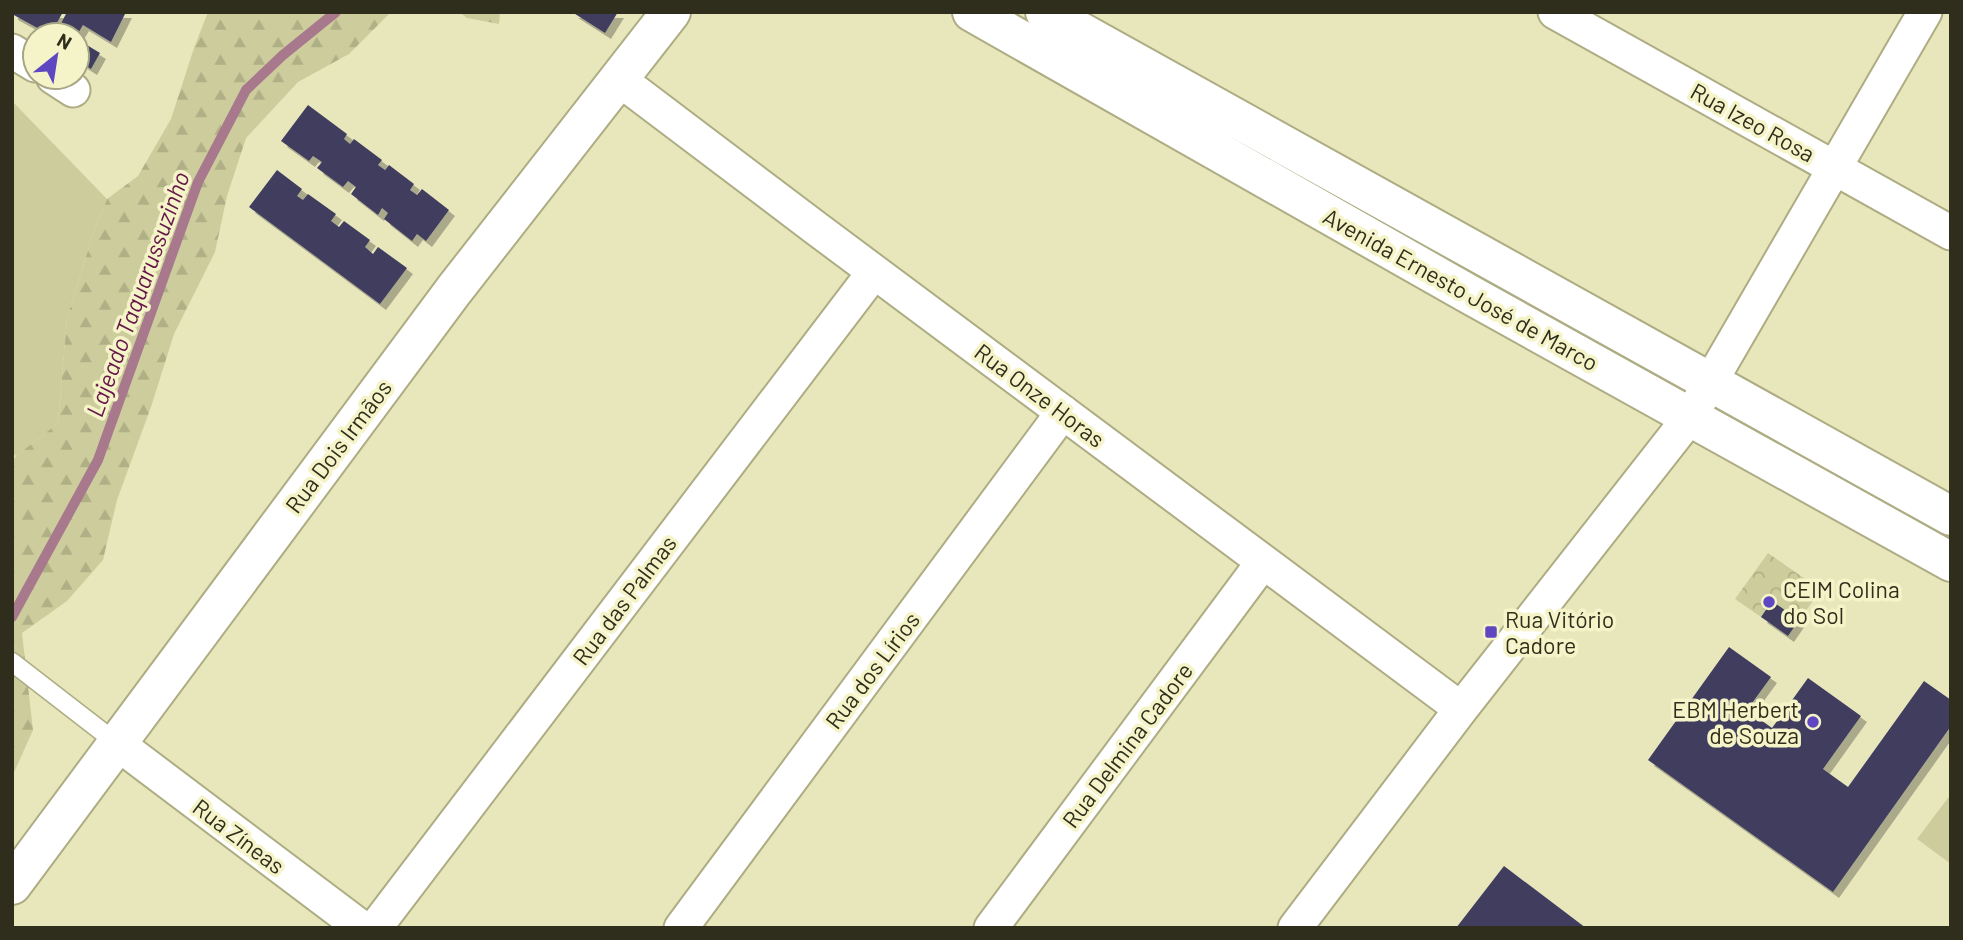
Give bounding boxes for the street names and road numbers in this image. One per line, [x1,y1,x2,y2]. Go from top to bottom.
street label: Rua Izeo Rosa [1686,76,1820,168]
street label: Avenida Ernesto José de Marco [1319,202,1603,376]
street label: Rua Onze Horas [970,337,1110,453]
street label: Rua Dois Irmãos [279,374,397,518]
street label: Rua das Palmas [566,530,682,670]
street label: Rua dos Lírios [819,606,925,734]
street label: Rua Delmina Cadore [1056,657,1198,833]
street label: Rua Zíneas [188,792,290,880]

